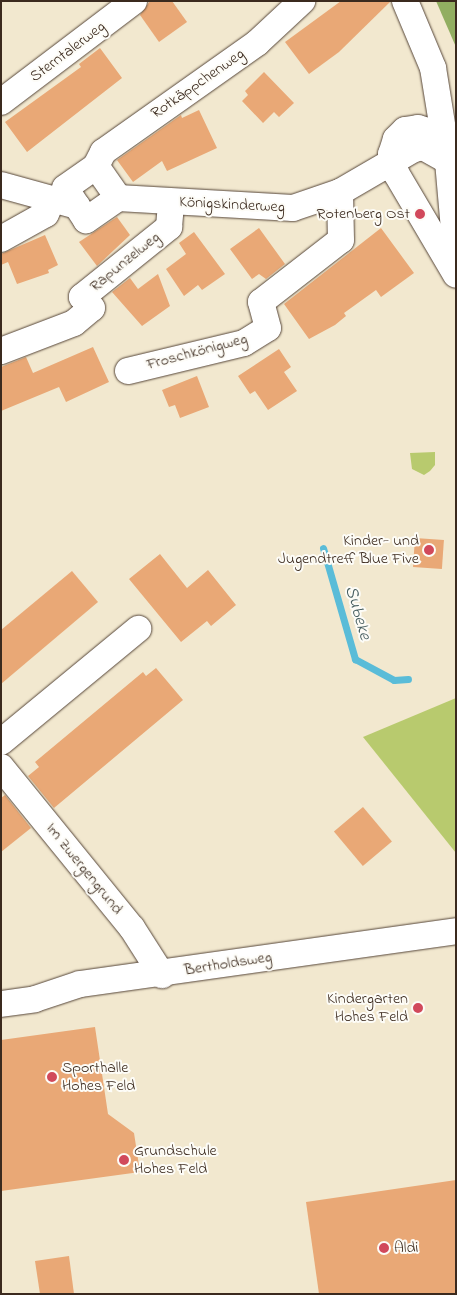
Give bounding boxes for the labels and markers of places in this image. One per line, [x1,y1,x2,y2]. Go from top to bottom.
place label: Rotenberg Ost [317,204,410,224]
marker: Rotenberg Ost [414,208,426,220]
place label: Kinder- und Jugendtreff Blue Five [278,531,419,569]
marker: Kinder- und Jugendtreff Blue Five [423,544,435,556]
place label: Kindergarten Hohes Feld [327,989,408,1027]
marker: Kindergarten Hohes Feld [412,1002,424,1014]
place label: Sporthalle Hohes Feld [62,1058,135,1096]
marker: Sporthalle Hohes Feld [46,1071,58,1083]
place label: Grundschule Hohes Feld [134,1141,217,1179]
marker: Grundschule Hohes Feld [118,1154,130,1166]
place label: Aldi [394,1238,418,1258]
marker: Aldi [378,1242,390,1254]

